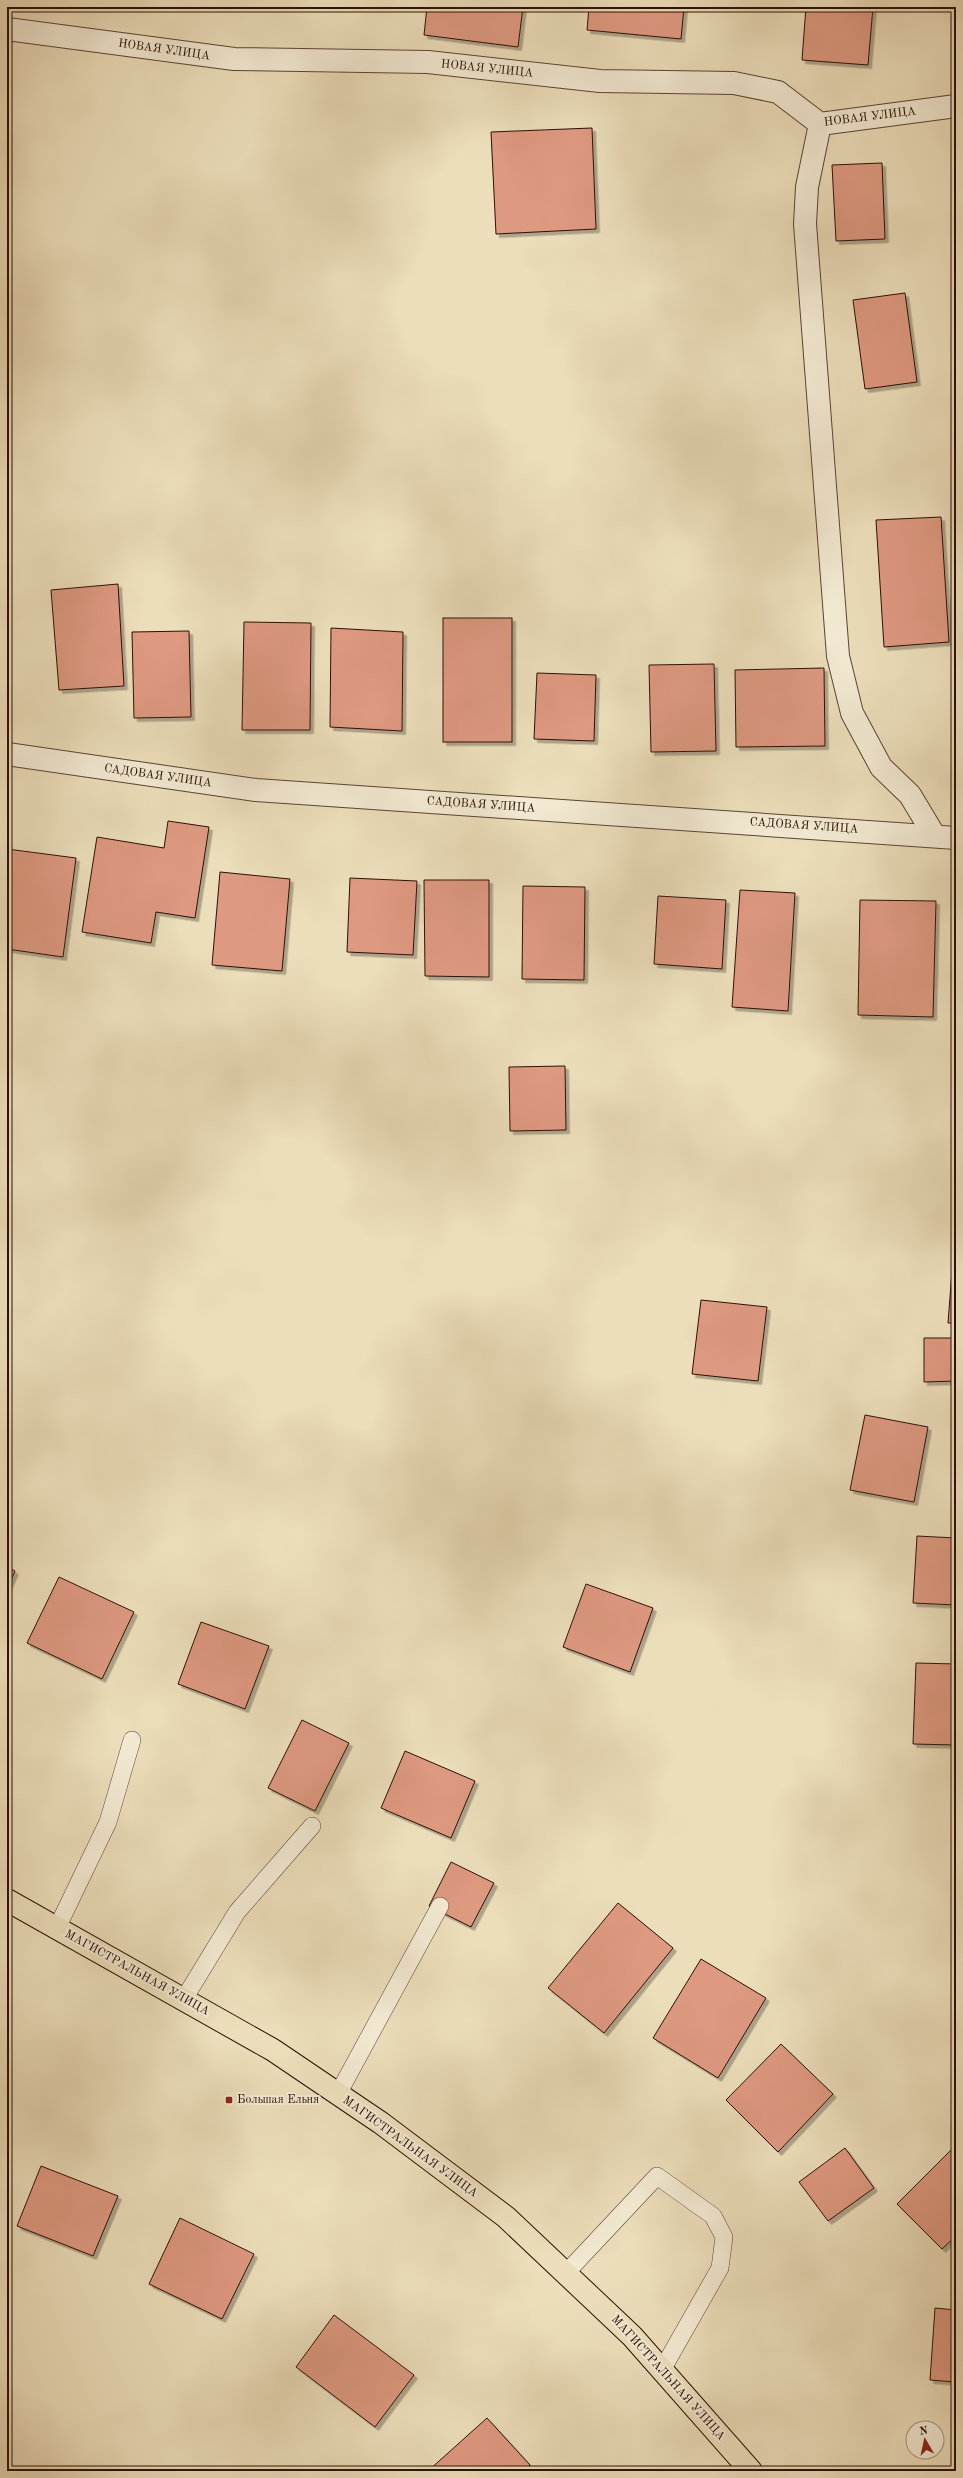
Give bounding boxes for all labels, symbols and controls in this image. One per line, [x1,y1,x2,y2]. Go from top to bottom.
street label: НОВАЯ УЛИЦА [117,38,211,62]
street label: НОВАЯ УЛИЦА [440,58,534,80]
street label: НОВАЯ УЛИЦА [823,105,917,129]
street label: САДОВАЯ УЛИЦА [103,762,213,790]
street label: САДОВАЯ УЛИЦА [426,795,536,815]
street label: САДОВАЯ УЛИЦА [749,816,859,836]
street label: МАГИСТРАЛЬНАЯ УЛИЦА [63,1928,211,2018]
place label: Большая Ельня [237,2094,319,2106]
street label: МАГИСТРАЛЬНАЯ УЛИЦА [340,2094,480,2200]
marker: Большая Ельня [224,2095,234,2105]
street label: МАГИСТРАЛЬНАЯ УЛИЦА [609,2313,727,2443]
north arrow [905,2420,945,2460]
text: N [919,2425,929,2438]

